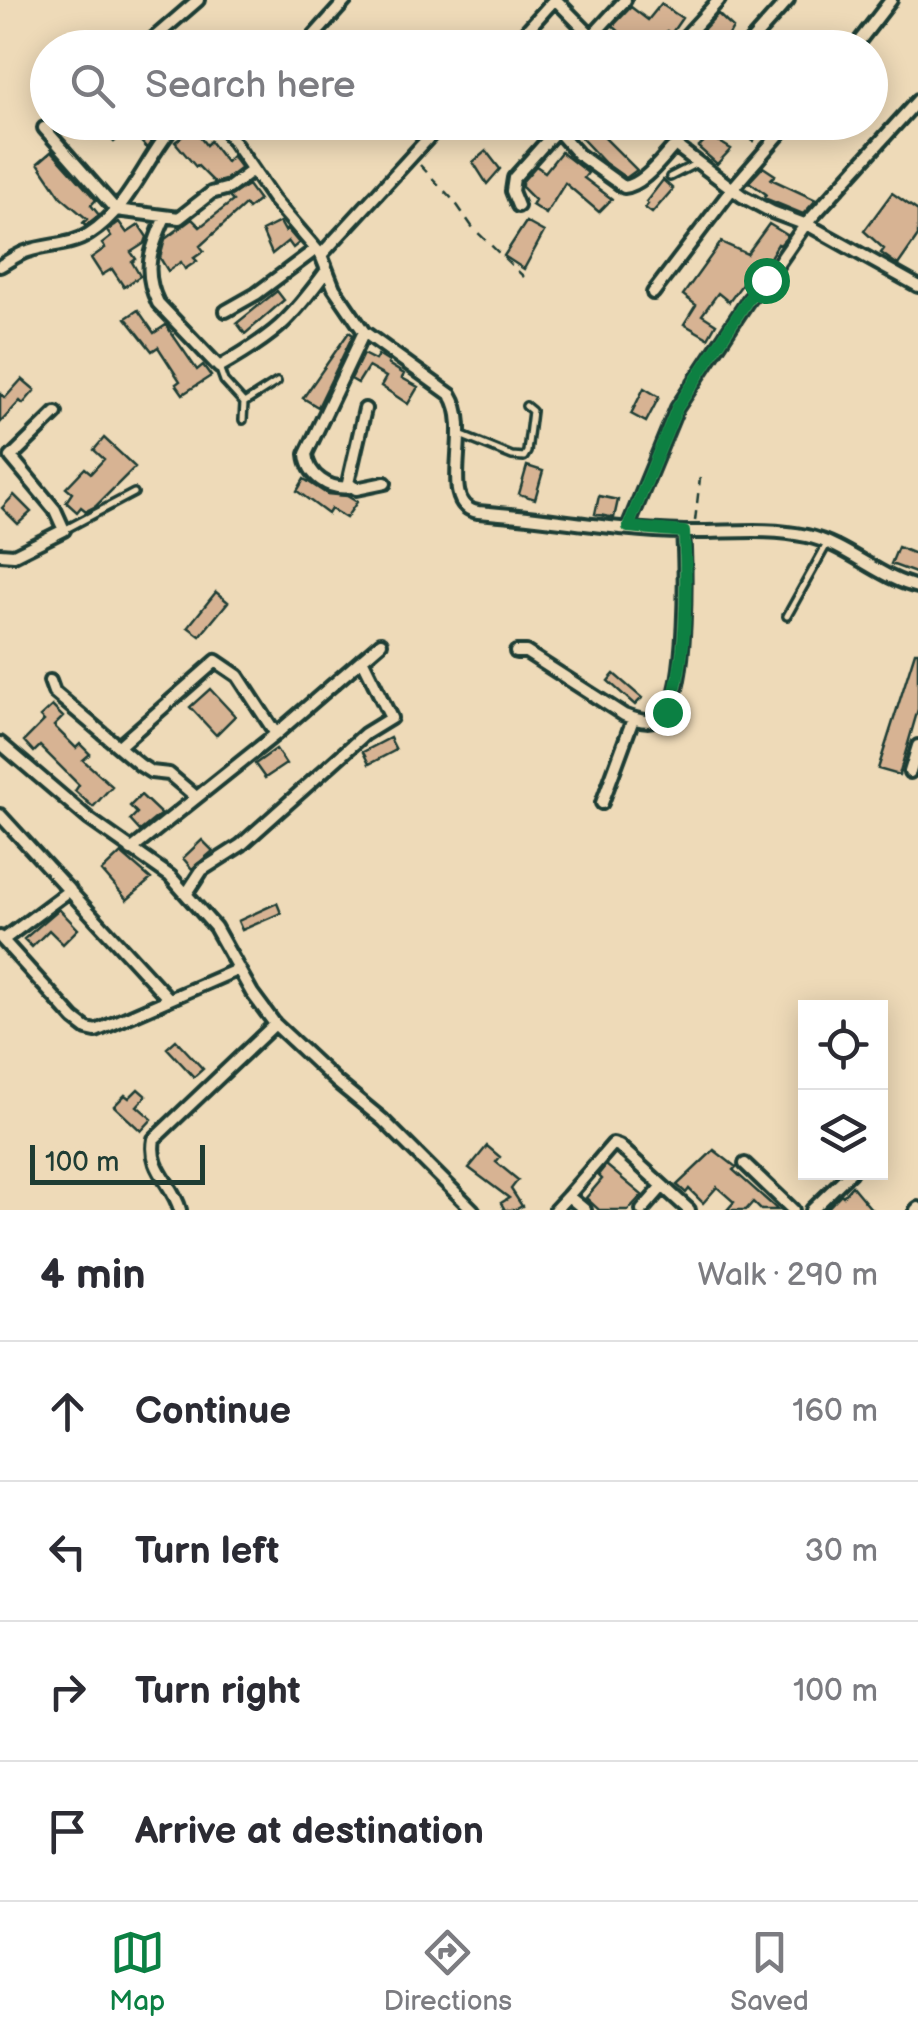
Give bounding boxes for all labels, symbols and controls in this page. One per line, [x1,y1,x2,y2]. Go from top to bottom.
search box [30,30,888,140]
icon: search [65,58,120,113]
text: Search here [145,63,356,108]
route start [744,258,790,304]
route end [645,690,691,736]
map controls [798,1000,888,1180]
button: locate [798,1000,888,1090]
button: layers [798,1090,888,1180]
scale bar [30,1140,205,1184]
text: 100 m [45,1146,119,1179]
text: 4 min [40,1250,146,1301]
text: Walk · 290 m [698,1256,878,1295]
icon: ahead [40,1384,95,1439]
text: Continue [135,1389,291,1434]
text: 160 m [792,1392,878,1431]
icon: left [40,1524,95,1579]
text: Turn left [135,1529,279,1574]
text: 30 m [804,1532,878,1571]
icon: right [40,1664,95,1719]
text: Turn right [135,1669,300,1714]
text: 100 m [793,1672,878,1711]
icon: arrive [40,1804,95,1859]
text: Arrive at destination [135,1809,484,1854]
tab: Map [109,1925,165,2018]
tab: Directions [383,1925,512,2018]
tab: Saved [730,1925,809,2018]

